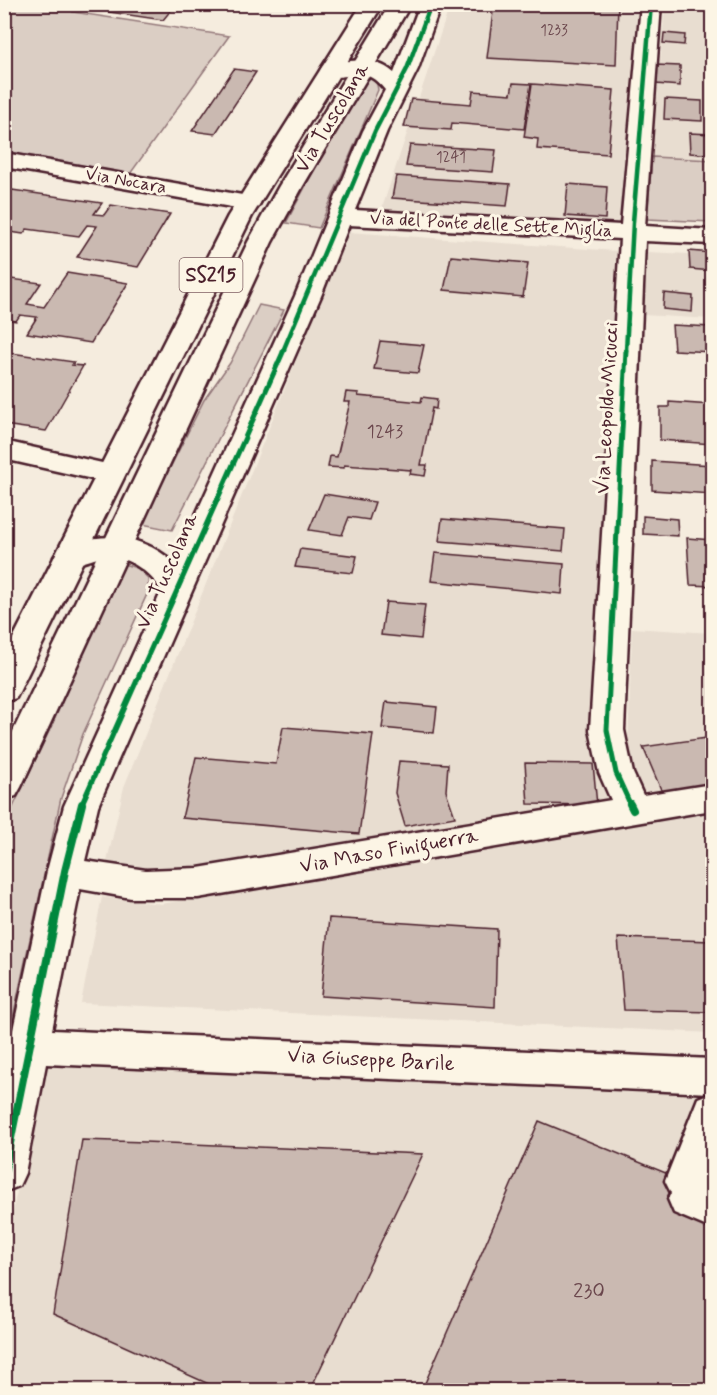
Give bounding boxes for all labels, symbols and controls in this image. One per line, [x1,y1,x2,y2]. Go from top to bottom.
house number: 1233 [540,21,568,41]
street label: Via Tuscolana [288,57,376,178]
house number: 1241 [436,148,466,168]
street label: Via Nocara [84,162,168,200]
street label: Via del Ponte delle Sette Miglia [369,207,613,245]
road number: SS215 [180,258,242,292]
street label: Via Leopoldo Micucci [589,321,625,495]
house number: 1243 [367,420,403,444]
street label: Via Tuscolana [129,508,205,633]
street label: Via Maso Finiguerra [298,821,481,882]
street label: Via Giuseppe Barile [287,1042,455,1078]
house number: 230 [573,1277,605,1305]

